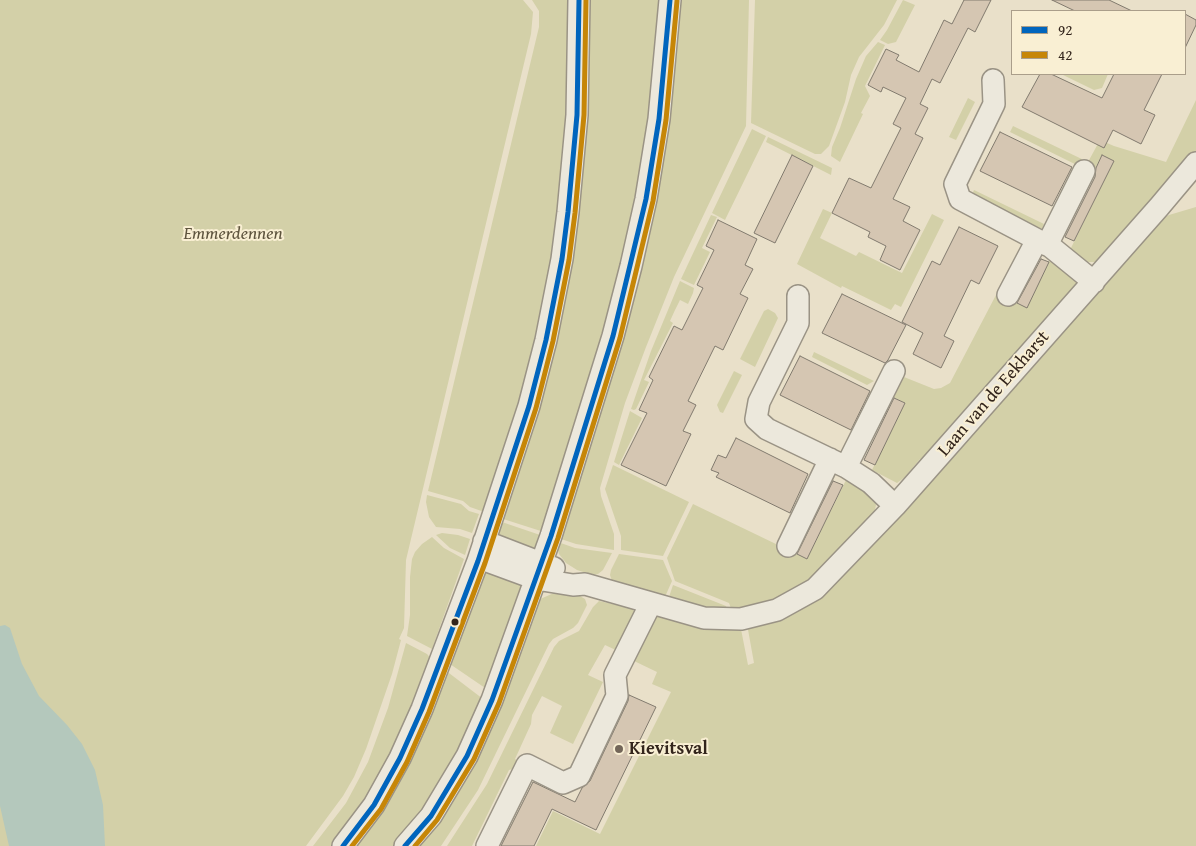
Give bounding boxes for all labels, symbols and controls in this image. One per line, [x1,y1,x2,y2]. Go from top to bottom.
legend [1011,10,1186,75]
text: 92 [1058,19,1072,40]
text: 42 [1058,44,1072,65]
park label: Emmerdennen [183,223,283,245]
street label: Laan van de Eekharst [934,327,1054,461]
unlabelled marker [450,617,460,627]
place label: Kievitsval [629,738,708,760]
marker: Kievitsval [613,743,625,755]

